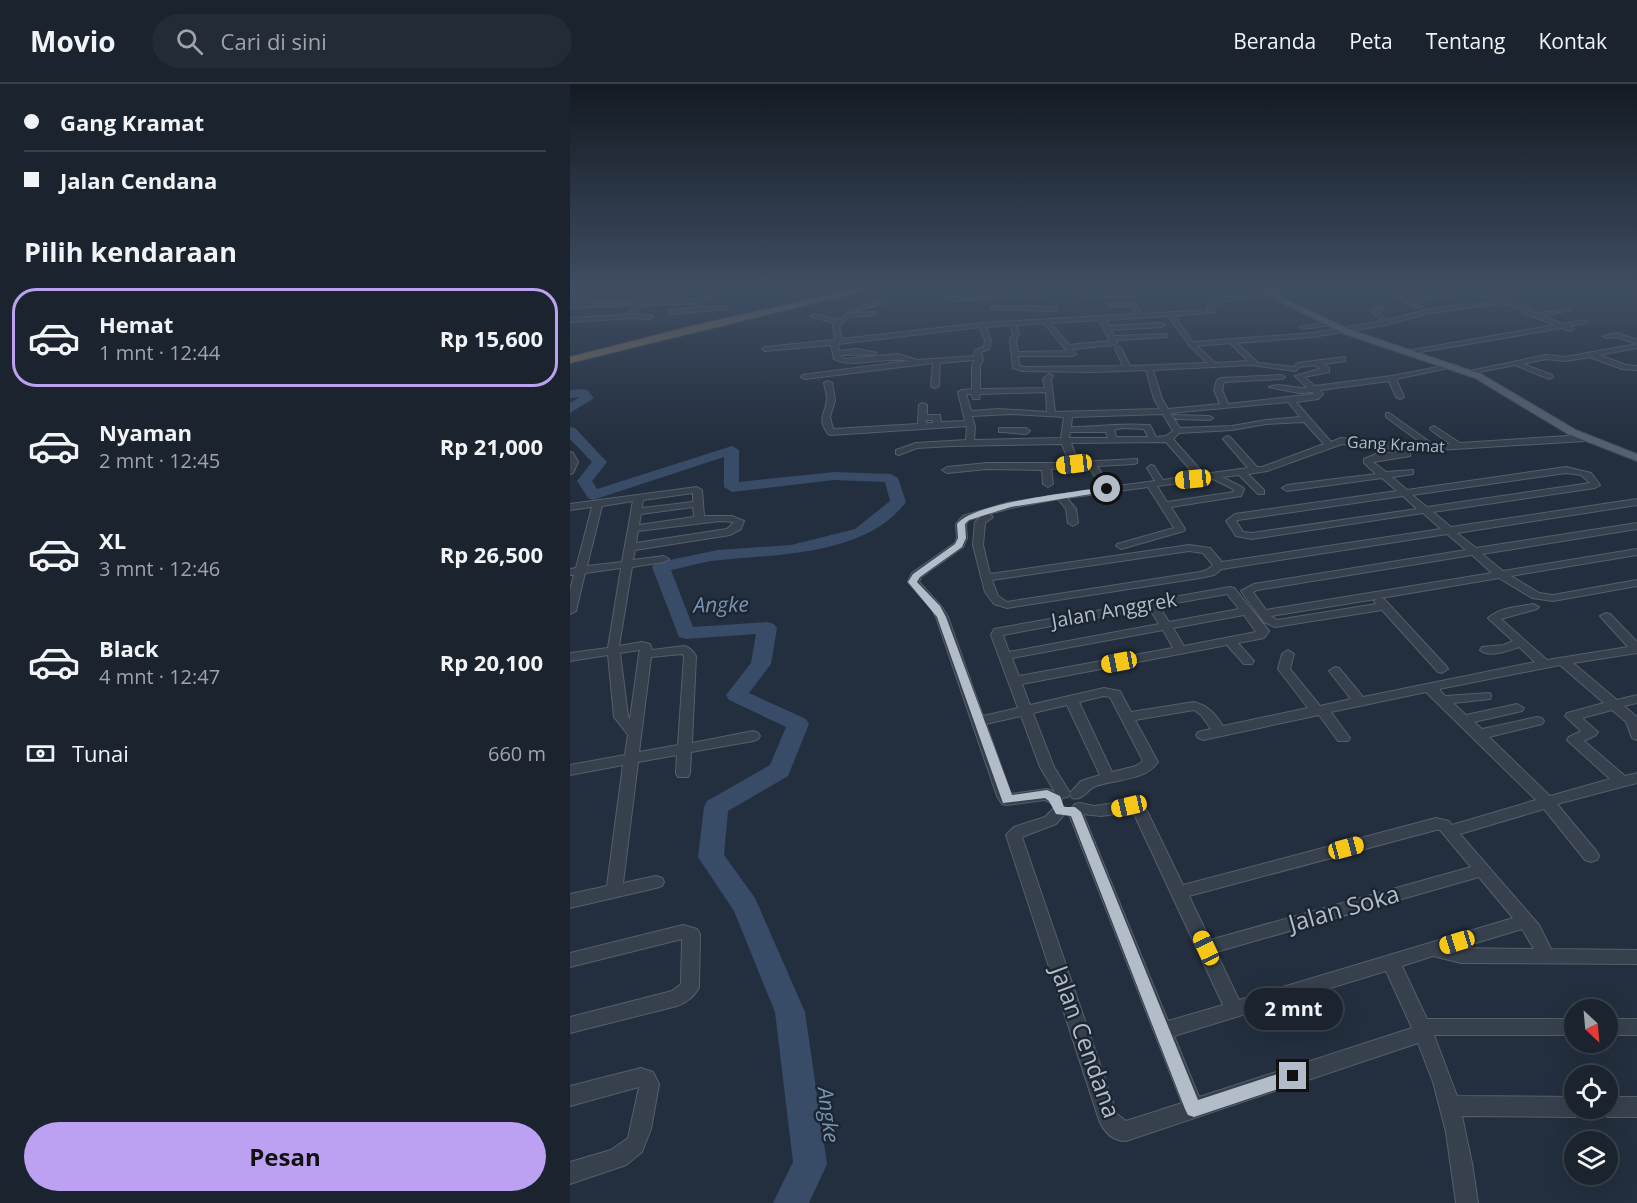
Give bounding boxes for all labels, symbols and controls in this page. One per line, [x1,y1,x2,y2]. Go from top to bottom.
search box [152,14,572,68]
text: Movio [30,22,116,60]
icon: search [173,25,206,58]
text: Cari di sini [221,26,327,56]
text: Beranda [1233,27,1316,55]
text: Peta [1349,27,1393,55]
text: Tentang [1426,27,1505,55]
text: Kontak [1538,27,1607,55]
text: Gang Kramat [60,107,204,137]
text: Jalan Cendana [60,165,217,195]
text: Pilih kendaraan [24,233,237,270]
text: Hemat [99,309,173,339]
icon: car [27,311,81,365]
text: Rp 15,600 [440,323,543,353]
text: 1 mnt · 12:44 [99,339,220,366]
text: Nyaman [99,417,192,447]
icon: car [27,419,81,473]
street label: Gang Kramat [1347,430,1446,458]
text: Rp 21,000 [440,431,543,461]
text: 2 mnt · 12:45 [99,447,220,474]
car [1055,453,1093,475]
car [1174,468,1212,490]
route start [1093,475,1120,502]
text: XL [99,525,126,555]
icon: car [27,527,81,581]
text: Rp 26,500 [440,539,543,569]
text: 3 mnt · 12:46 [99,555,220,582]
street label: Jalan Anggrek [1047,585,1179,634]
water label: Angke [691,590,749,619]
text: Black [99,633,159,663]
icon: car [27,635,81,689]
text: Rp 20,100 [440,647,543,677]
car [1100,650,1138,674]
text: 4 mnt · 12:47 [99,663,220,690]
icon: cash [24,737,57,770]
text: Tunai [72,738,129,768]
text: 660 m [488,740,546,767]
car [1109,793,1149,819]
car [1326,835,1366,861]
street label: Jalan Soka [1282,876,1403,940]
car [1190,928,1222,968]
car [1437,928,1477,956]
street label: Jalan Cendana [1043,959,1129,1122]
callout: 2 mnt [1244,989,1342,1031]
text: 2 mnt [1264,995,1323,1022]
north arrow [1564,999,1618,1053]
map controls [1564,999,1618,1185]
route end [1279,1062,1306,1089]
button: locate [1564,1065,1618,1119]
water label: Angke [811,1084,846,1144]
button: Pesan [24,1122,546,1191]
button: layers [1564,1131,1618,1185]

